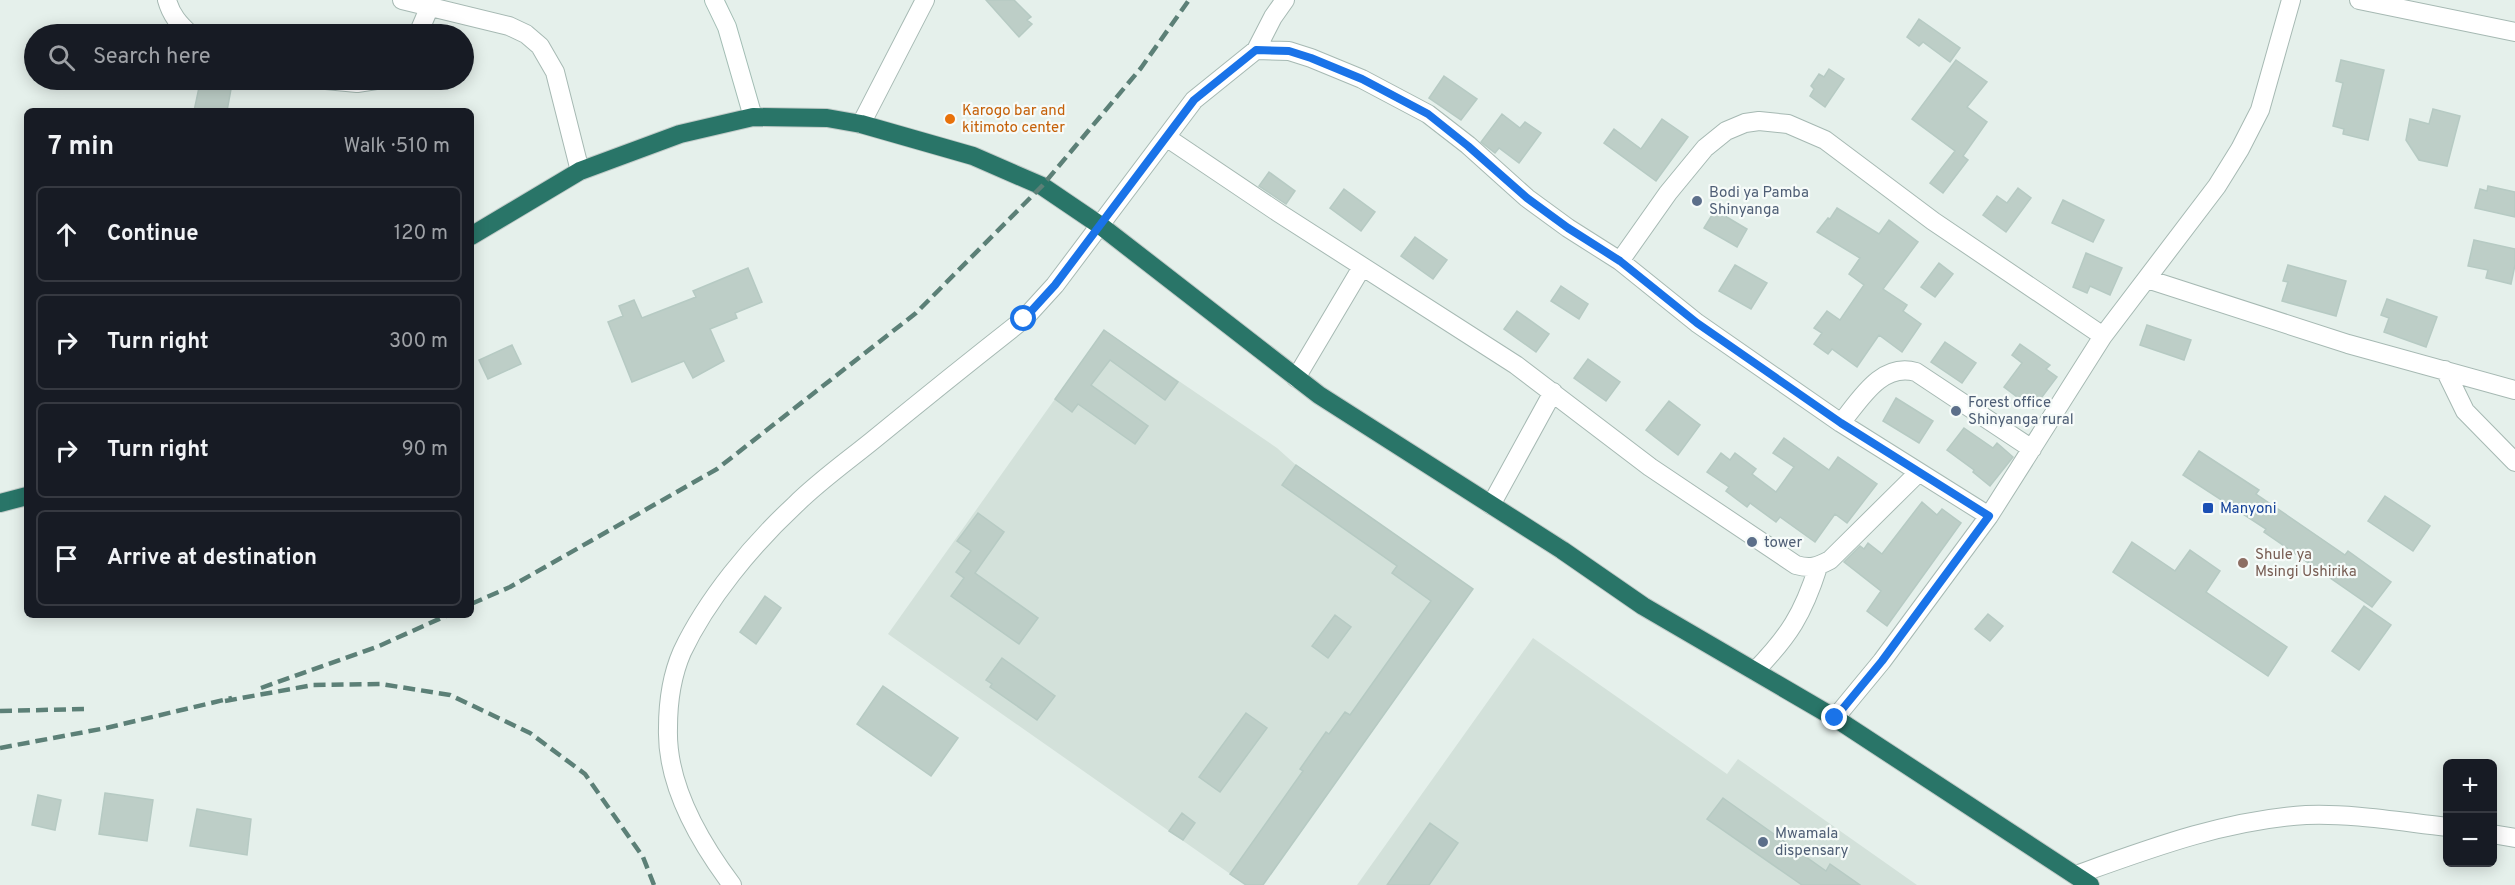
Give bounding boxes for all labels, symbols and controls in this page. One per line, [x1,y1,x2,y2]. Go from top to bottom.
search box [24,24,474,90]
icon: search [45,41,78,74]
text: Search here [93,44,211,71]
place label: Karogo bar and kitimoto center [962,102,1065,138]
marker: Karogo bar and kitimoto center [943,112,957,126]
text: 7 min [48,131,114,164]
text: Walk · 510 m [344,134,450,160]
place label: Bodi ya Pamba Shinyanga [1709,184,1809,220]
marker: Bodi ya Pamba Shinyanga [1690,194,1704,208]
icon: ahead [50,218,83,251]
text: Continue [107,221,198,248]
text: 120 m [394,221,448,247]
route start [1010,305,1036,331]
icon: right [50,326,83,359]
text: Turn right [107,329,209,356]
text: 300 m [389,329,448,355]
place label: Forest office Shinyanga rural [1968,394,2074,430]
marker: Forest office Shinyanga rural [1949,404,1963,418]
icon: right [50,434,83,467]
text: Turn right [107,437,209,464]
text: 90 m [402,437,448,463]
place label: Manyoni [2220,500,2277,519]
marker: Manyoni [2201,501,2215,515]
place label: tower [1764,534,1803,553]
marker: tower [1745,535,1759,549]
icon: arrive [50,542,83,575]
text: Arrive at destination [107,545,317,572]
place label: Shule ya Msingi Ushirika [2255,546,2357,582]
marker: Shule ya Msingi Ushirika [2236,556,2250,570]
route end [1821,704,1847,730]
map controls [2443,759,2497,867]
button: + [2443,759,2497,813]
button: − [2443,813,2497,867]
place label: Mwamala dispensary [1775,825,1849,861]
marker: Mwamala dispensary [1756,835,1770,849]

